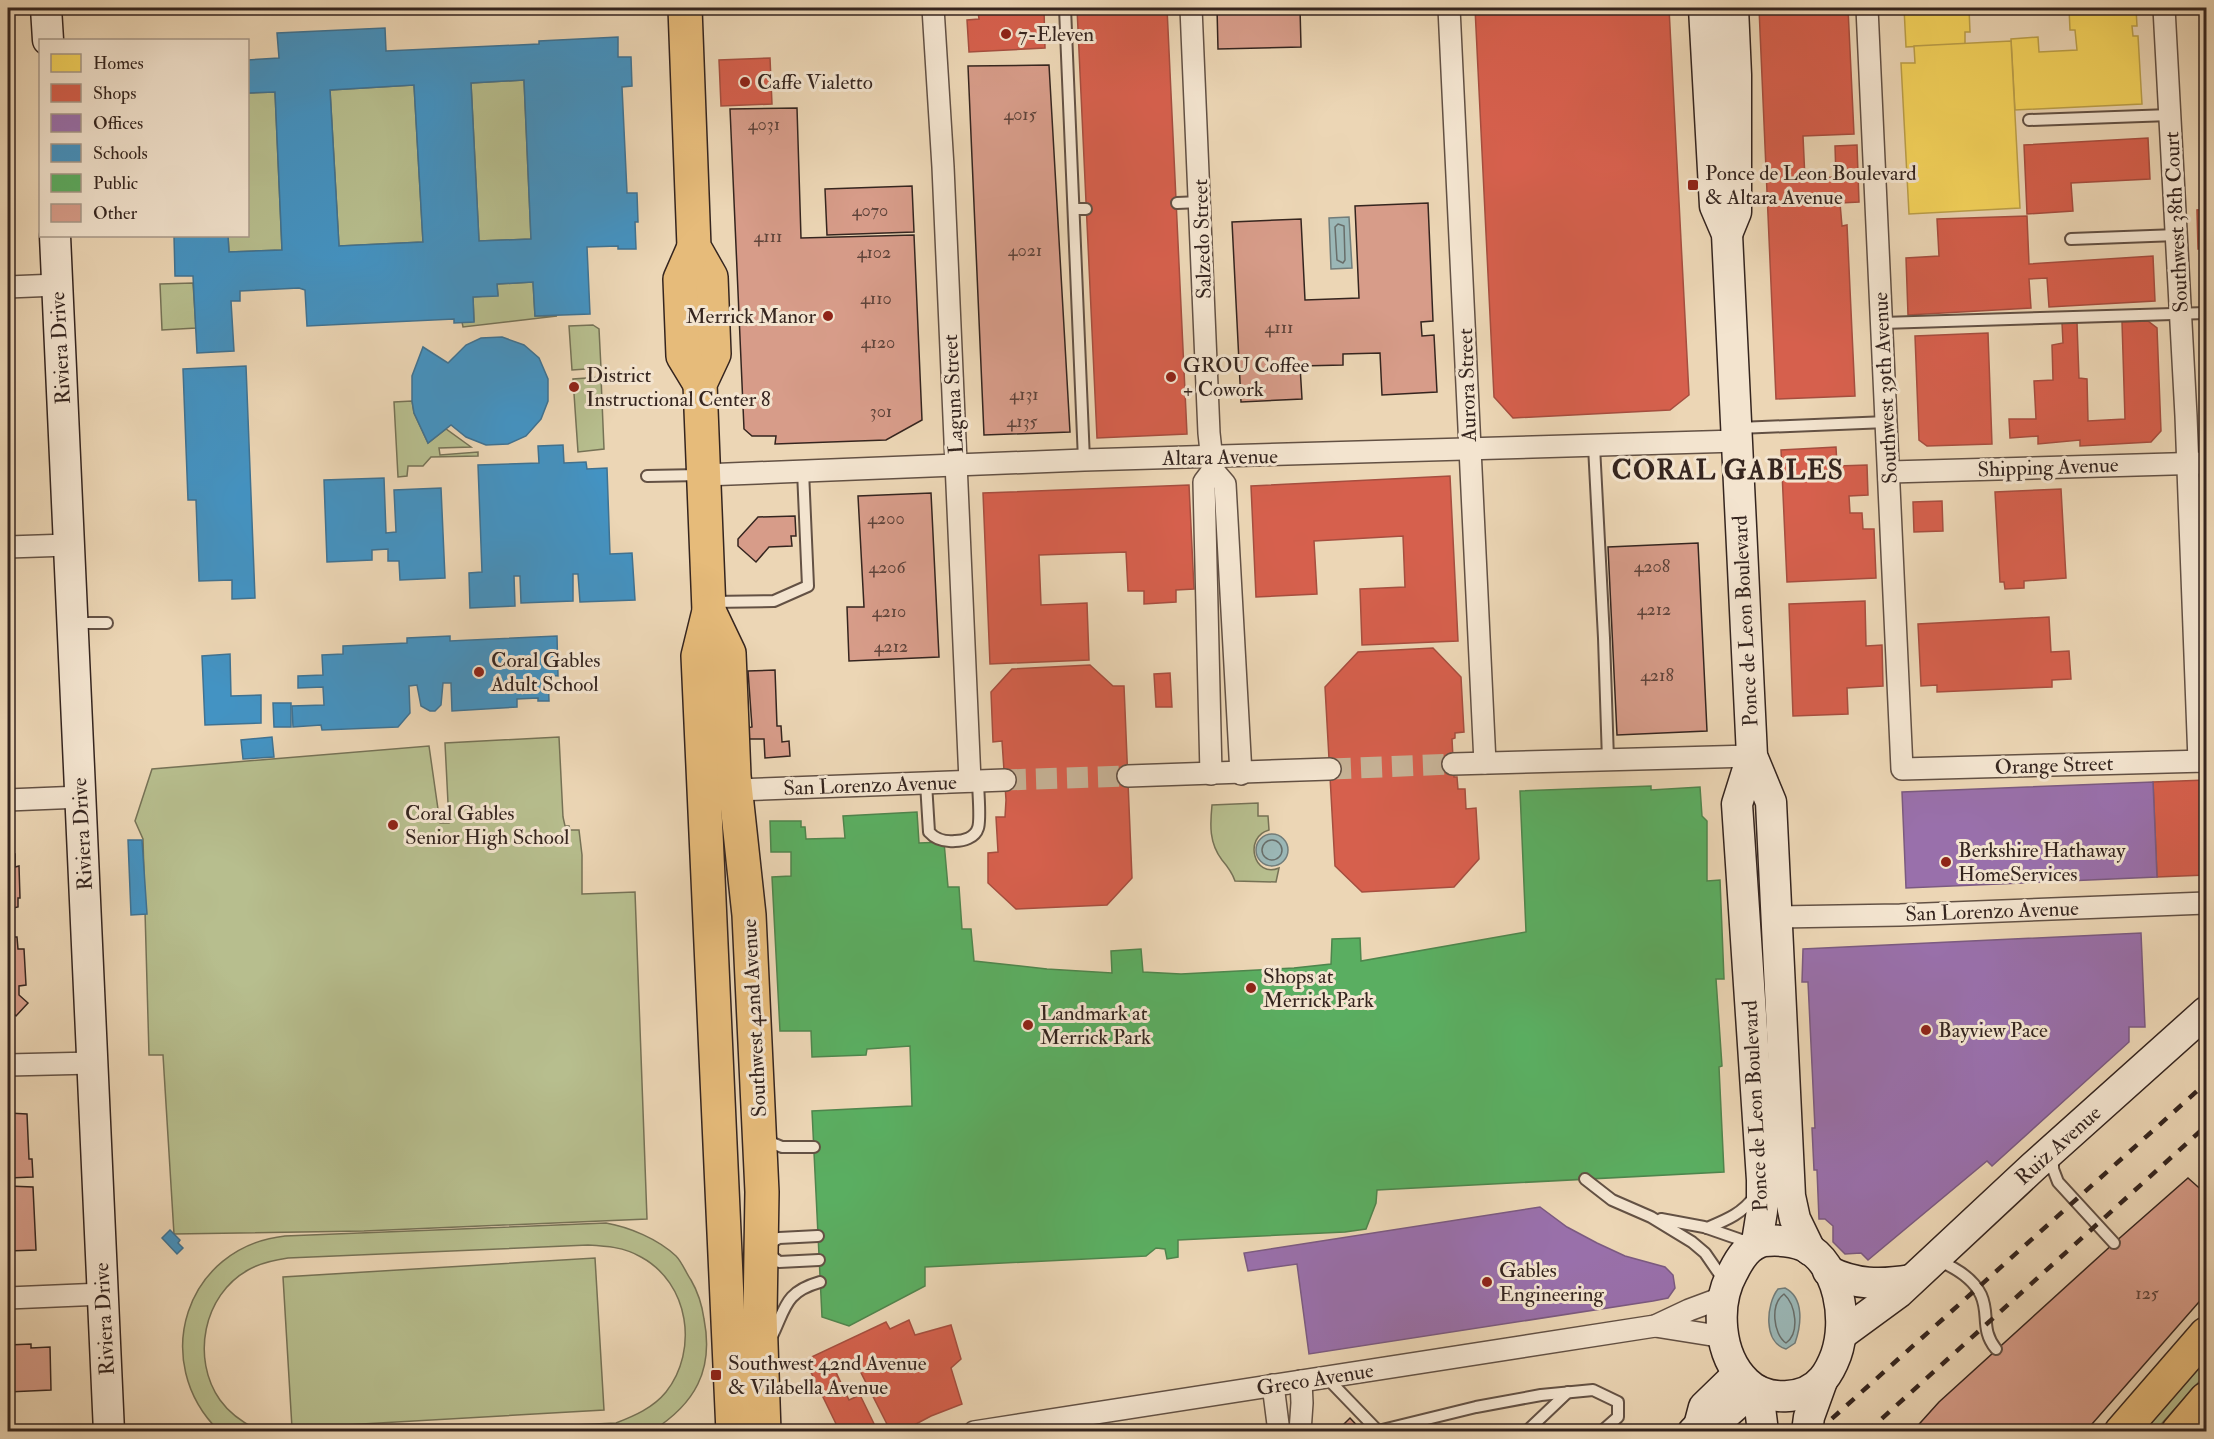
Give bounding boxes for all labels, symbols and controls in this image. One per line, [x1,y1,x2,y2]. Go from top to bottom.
place label: 7-Eleven [1018,21,1094,48]
marker: 7-Eleven [999,27,1013,41]
legend [39,39,249,237]
text: Homes [93,52,144,75]
place label: Caffe Vialetto [757,69,873,96]
marker: Caffe Vialetto [738,75,752,89]
text: Shops [93,82,136,105]
house number: 4015 [1003,103,1037,126]
text: Offices [93,112,143,135]
house number: 4031 [748,113,780,136]
street label: Southwest 38th Court [2158,131,2195,313]
text: Schools [93,142,148,165]
place label: Ponce de Leon Boulevard & Altara Avenue [1705,160,1917,211]
text: Public [93,172,138,195]
street label: Salzedo Street [1187,178,1218,299]
marker: Ponce de Leon Boulevard & Altara Avenue [1686,178,1700,192]
house number: 4070 [852,199,888,222]
text: Other [93,202,137,225]
house number: 4111 [754,225,782,248]
house number: 4021 [1008,239,1042,262]
house number: 4102 [857,241,891,264]
house number: 4110 [860,287,892,310]
street label: Riviera Drive [44,291,77,405]
street label: Southwest 39th Avenue [1867,291,1904,485]
place label: Merrick Manor [686,303,816,330]
marker: Merrick Manor [821,309,835,323]
house number: 4111 [1265,316,1293,339]
street label: Aurora Street [1452,328,1483,443]
house number: 4120 [861,331,895,354]
street label: Laguna Street [937,333,970,454]
place label: GROU Coffee + Cowork [1183,352,1309,403]
place label: District Instructional Center 8 [586,362,771,413]
marker: GROU Coffee + Cowork [1164,370,1178,384]
marker: District Instructional Center 8 [567,380,581,394]
house number: 4131 [1009,383,1039,406]
house number: 301 [870,400,892,423]
house number: 4135 [1007,410,1038,433]
street label: Altara Avenue [1161,443,1278,472]
street label: Shipping Avenue [1977,452,2119,483]
district label: CORAL GABLES [1612,454,1844,487]
house number: 4200 [867,507,905,530]
street label: Ponce de Leon Boulevard [1726,514,1765,727]
house number: 4208 [1634,555,1670,578]
house number: 4206 [868,556,906,579]
house number: 4212 [1637,598,1671,621]
house number: 4210 [872,600,906,623]
house number: 4212 [874,635,908,658]
place label: Coral Gables Adult School [490,647,601,698]
house number: 4218 [1640,664,1674,687]
marker: Coral Gables Adult School [472,665,486,679]
street label: Orange Street [1994,750,2114,781]
street label: San Lorenzo Avenue [783,769,958,802]
street label: Riviera Drive [66,777,99,891]
place label: Coral Gables Senior High School [405,800,570,851]
marker: Coral Gables Senior High School [386,818,400,832]
place label: Berkshire Hathaway HomeServices [1958,837,2126,888]
marker: Berkshire Hathaway HomeServices [1939,855,1953,869]
street label: San Lorenzo Avenue [1905,895,2080,928]
street label: Southwest 42nd Avenue [736,918,773,1118]
place label: Shops at Merrick Park [1263,963,1374,1014]
marker: Shops at Merrick Park [1244,981,1258,995]
street label: Ponce de Leon Boulevard [1736,999,1775,1212]
place label: Landmark at Merrick Park [1040,1000,1151,1051]
place label: Bayview Pace [1938,1017,2048,1044]
marker: Landmark at Merrick Park [1021,1018,1035,1032]
marker: Bayview Pace [1919,1023,1933,1037]
street label: Ruiz Avenue [2010,1100,2107,1191]
place label: Gables Engineering [1499,1257,1605,1308]
street label: Riviera Drive [88,1262,121,1376]
marker: Gables Engineering [1480,1275,1494,1289]
house number: 125 [2135,1282,2159,1305]
place label: Southwest 42nd Avenue & Vilabella Avenue [728,1350,927,1401]
street label: Greco Avenue [1255,1357,1376,1402]
marker: Southwest 42nd Avenue & Vilabella Avenue [709,1368,723,1382]

